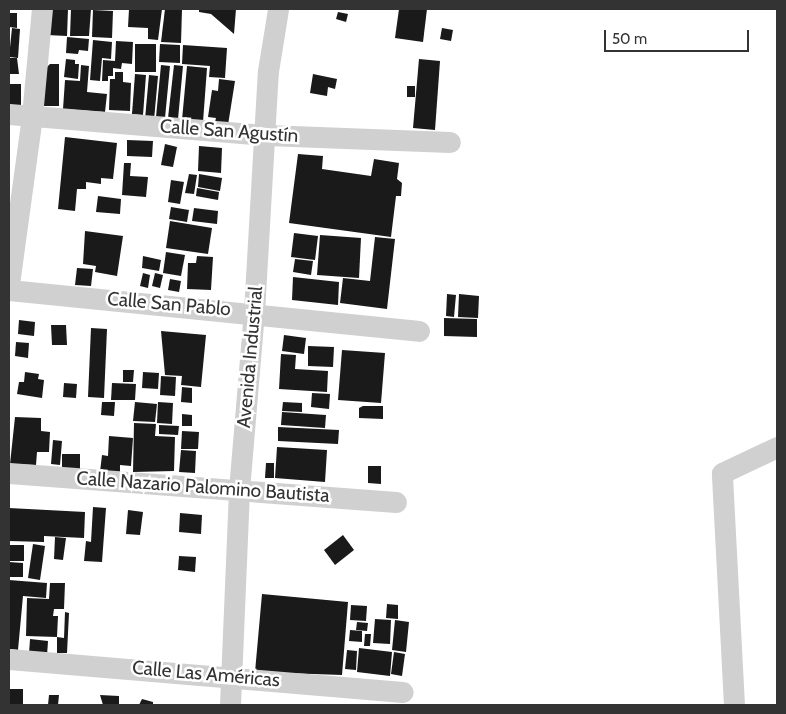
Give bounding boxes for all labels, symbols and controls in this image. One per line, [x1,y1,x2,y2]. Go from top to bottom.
scale bar [606,20,751,52]
text: 50 m [612,30,647,48]
street label: Calle San Agustín [159,115,299,147]
street label: Avenida Industrial [232,285,268,429]
street label: Calle San Pablo [106,287,232,321]
street label: Calle Nazario Palomino Bautista [76,467,330,507]
street label: Calle Las Américas [131,656,281,692]

